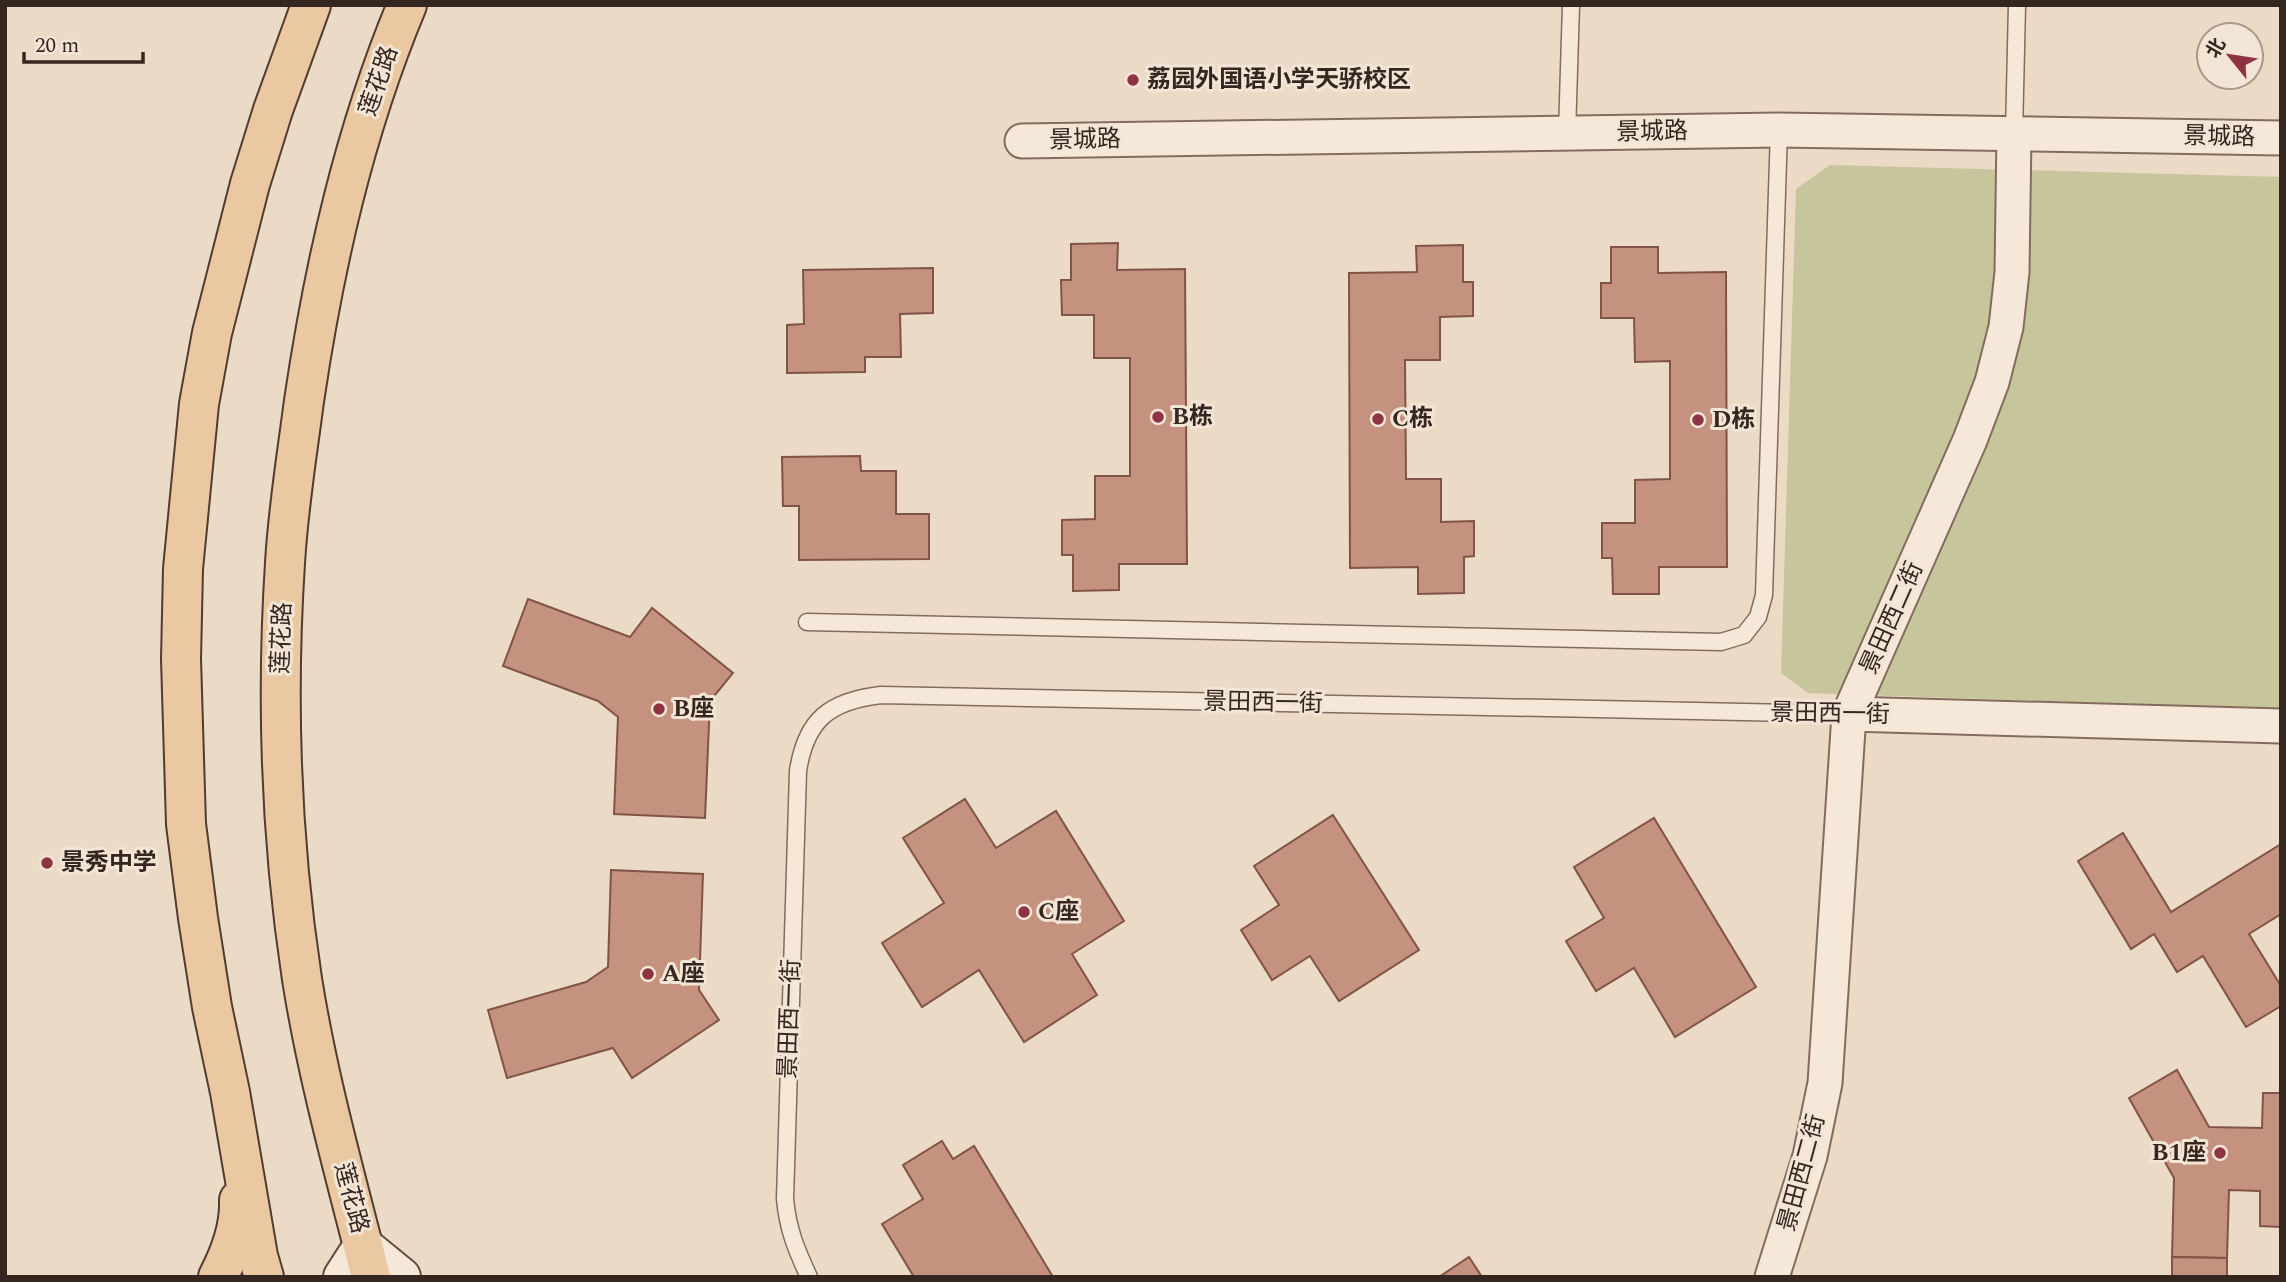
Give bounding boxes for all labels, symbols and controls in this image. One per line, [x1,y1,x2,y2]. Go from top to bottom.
scale bar [24,21,144,65]
north arrow [2195,21,2265,91]
text: 20 m [35,30,79,62]
text: 北 [2199,33,2234,64]
street label: 莲花路 [350,41,408,121]
place label: 荔园外国语小学天骄校区 [1147,62,1411,98]
marker: 荔园外国语小学天骄校区 [1125,72,1141,88]
street label: 景城路 [1616,113,1688,151]
street label: 景城路 [2183,118,2255,156]
street label: 景城路 [1049,121,1121,159]
place label: B栋 [1172,399,1213,435]
place label: C栋 [1392,401,1433,437]
place label: D栋 [1712,402,1755,438]
marker: B栋 [1150,409,1166,425]
marker: C栋 [1370,411,1386,427]
marker: D栋 [1690,412,1706,428]
street label: 景田西二街 [1851,556,1933,680]
street label: 莲花路 [263,601,301,675]
street label: 景田西一街 [1203,684,1323,722]
place label: B座 [673,691,714,727]
street label: 景田西一街 [1770,695,1890,733]
marker: B座 [651,701,667,717]
place label: 景秀中学 [61,845,157,881]
marker: 景秀中学 [39,855,55,871]
place label: C座 [1038,894,1079,930]
marker: C座 [1016,904,1032,920]
place label: A座 [662,956,705,992]
street label: 景田西一街 [770,958,810,1080]
marker: A座 [640,966,656,982]
street label: 景田西二街 [1769,1110,1835,1236]
place label: B1座 [2152,1135,2206,1171]
marker: B1座 [2212,1145,2228,1161]
street label: 莲花路 [324,1159,378,1237]

